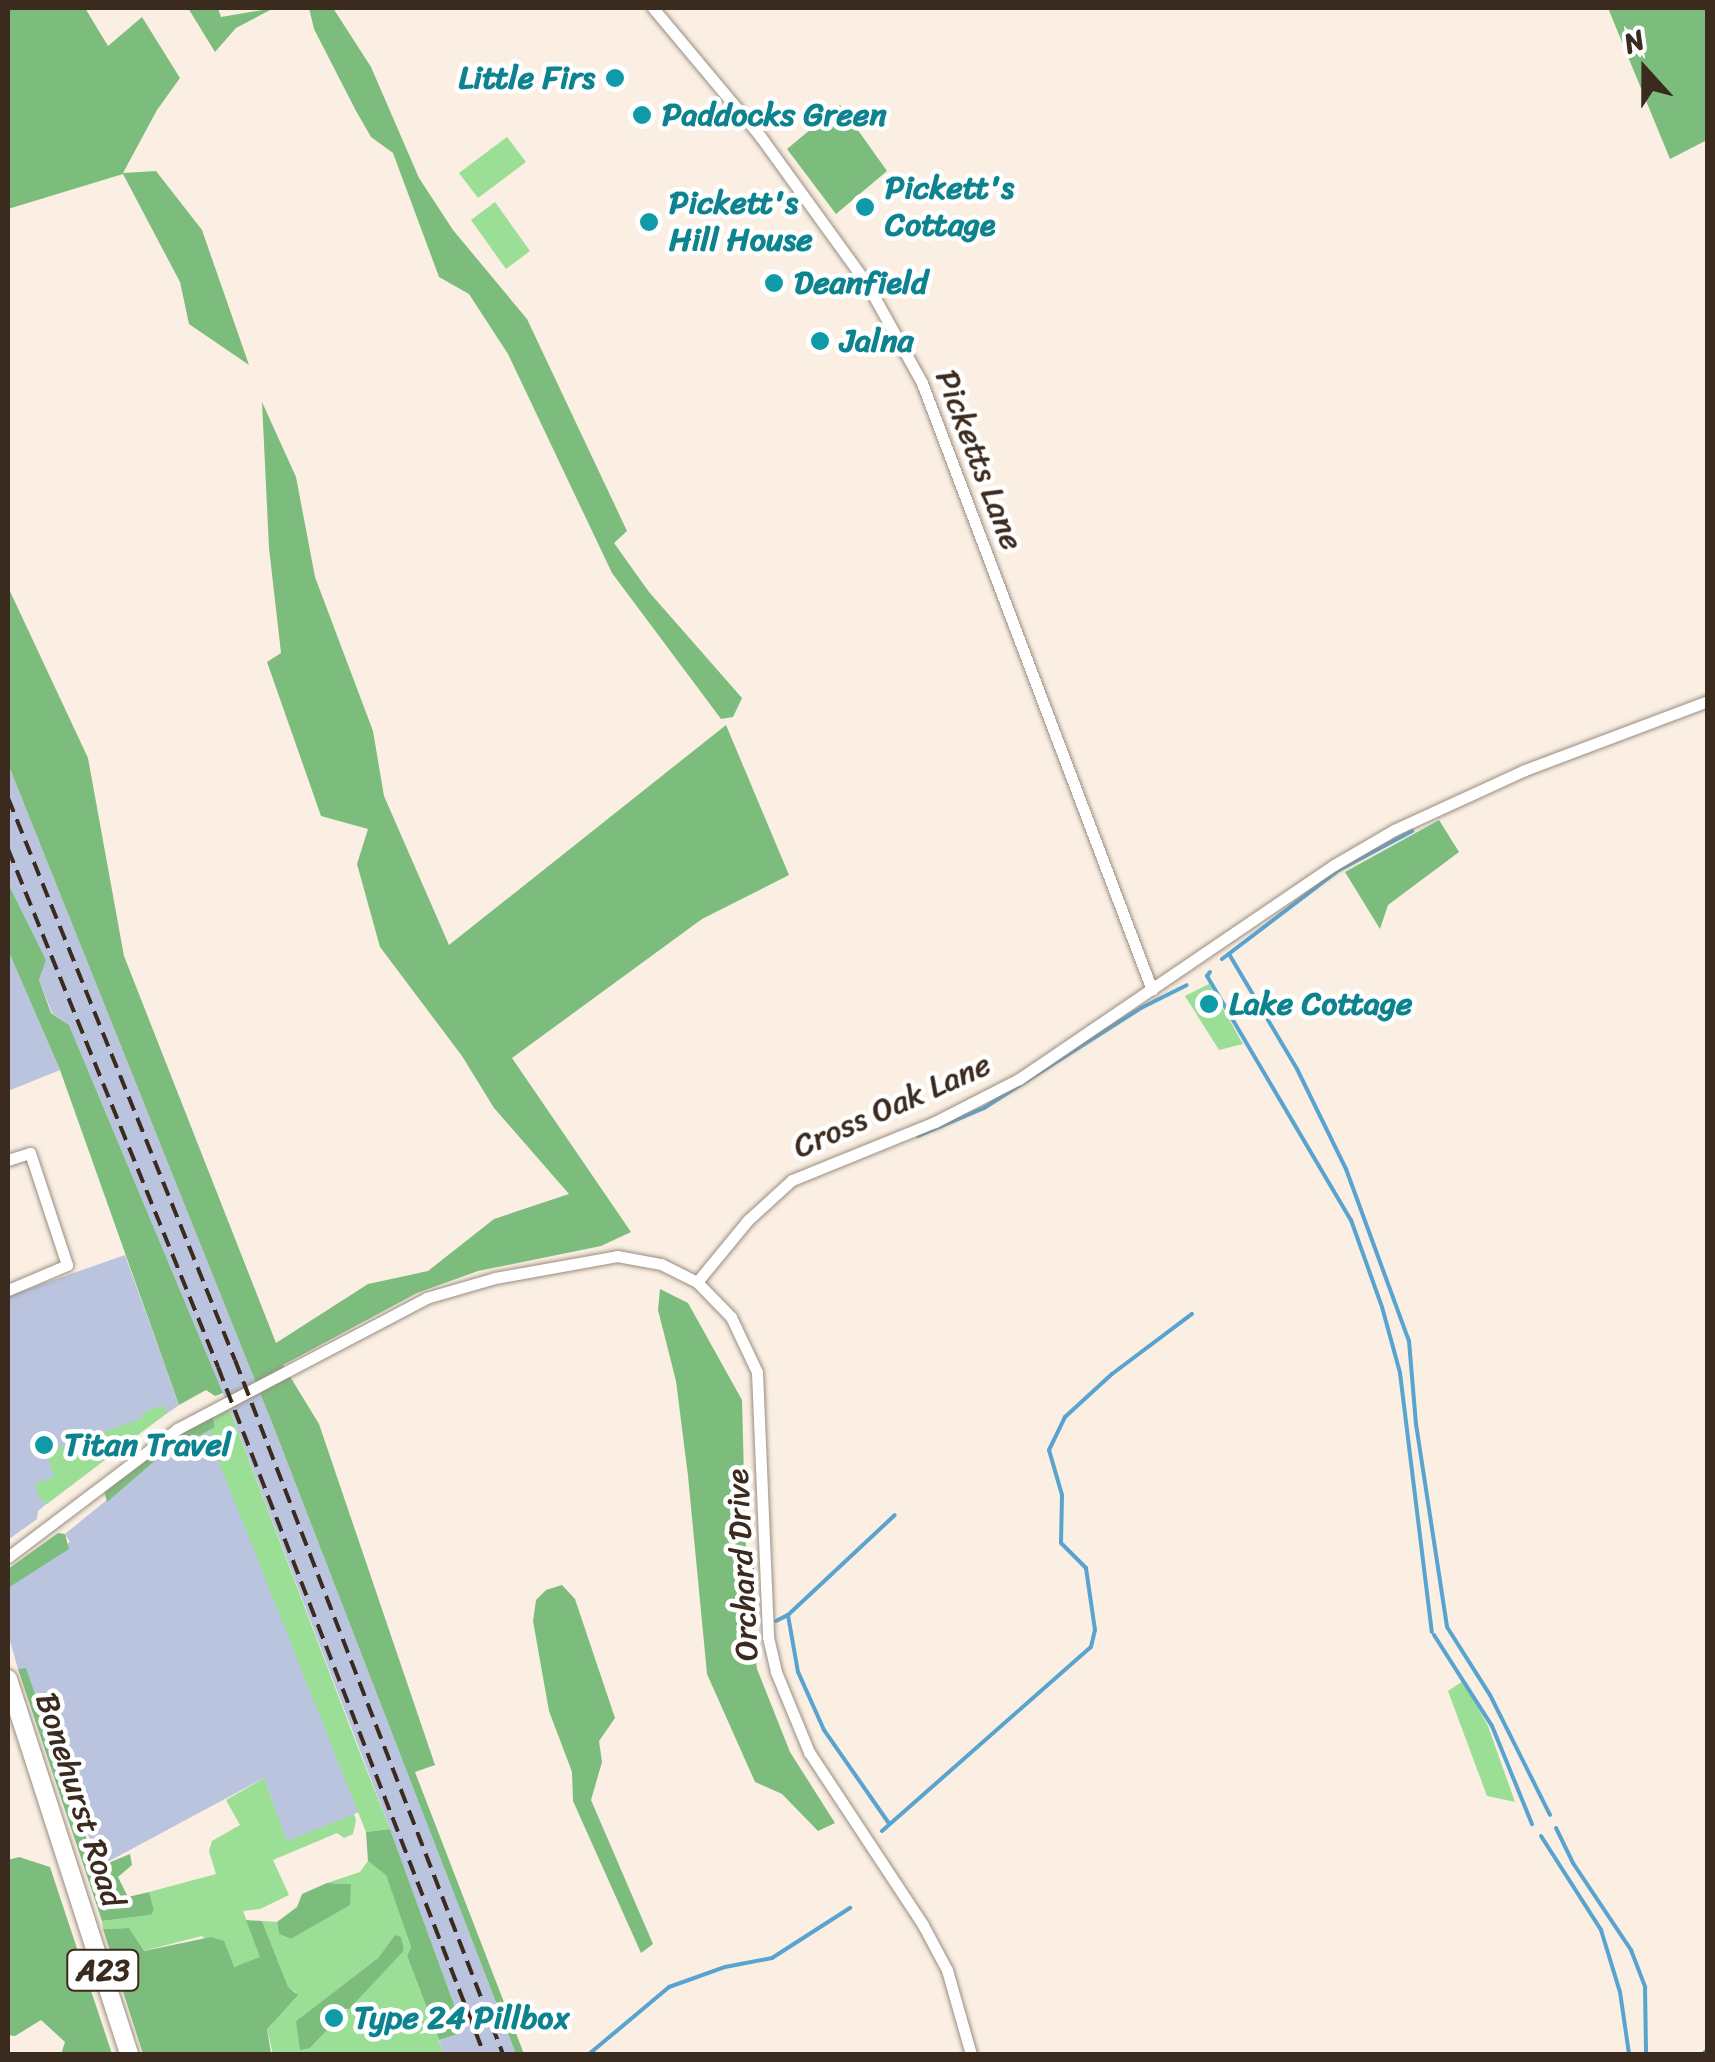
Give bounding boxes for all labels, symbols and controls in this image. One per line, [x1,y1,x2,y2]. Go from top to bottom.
text: N [1616,15,1652,68]
north arrow [1595,20,1695,120]
place label: Little Firs [457,59,595,97]
marker: Little Firs [604,67,626,89]
place label: Paddocks Green [662,96,887,134]
marker: Paddocks Green [631,104,653,126]
place label: Pickett's Cottage [885,170,1014,245]
place label: Pickett's Hill House [669,185,813,260]
marker: Pickett's Cottage [854,196,876,218]
marker: Pickett's Hill House [638,211,660,233]
place label: Deanfield [794,264,928,302]
marker: Deanfield [763,272,785,294]
place label: Jalna [840,322,914,360]
marker: Jalna [809,330,831,352]
street label: Picketts Lane [927,364,1031,556]
place label: Lake Cottage [1229,985,1412,1023]
marker: Lake Cottage [1198,993,1220,1015]
street label: Cross Oak Lane [787,1045,997,1167]
place label: Titan Travel [64,1426,231,1464]
marker: Titan Travel [33,1434,55,1456]
street label: Orchard Drive [719,1467,767,1663]
street label: Bonehurst Road [26,1688,132,1912]
road number: A23 [66,1945,140,1995]
place label: Type 24 Pillbox [354,1999,570,2037]
marker: Type 24 Pillbox [323,2007,345,2029]

